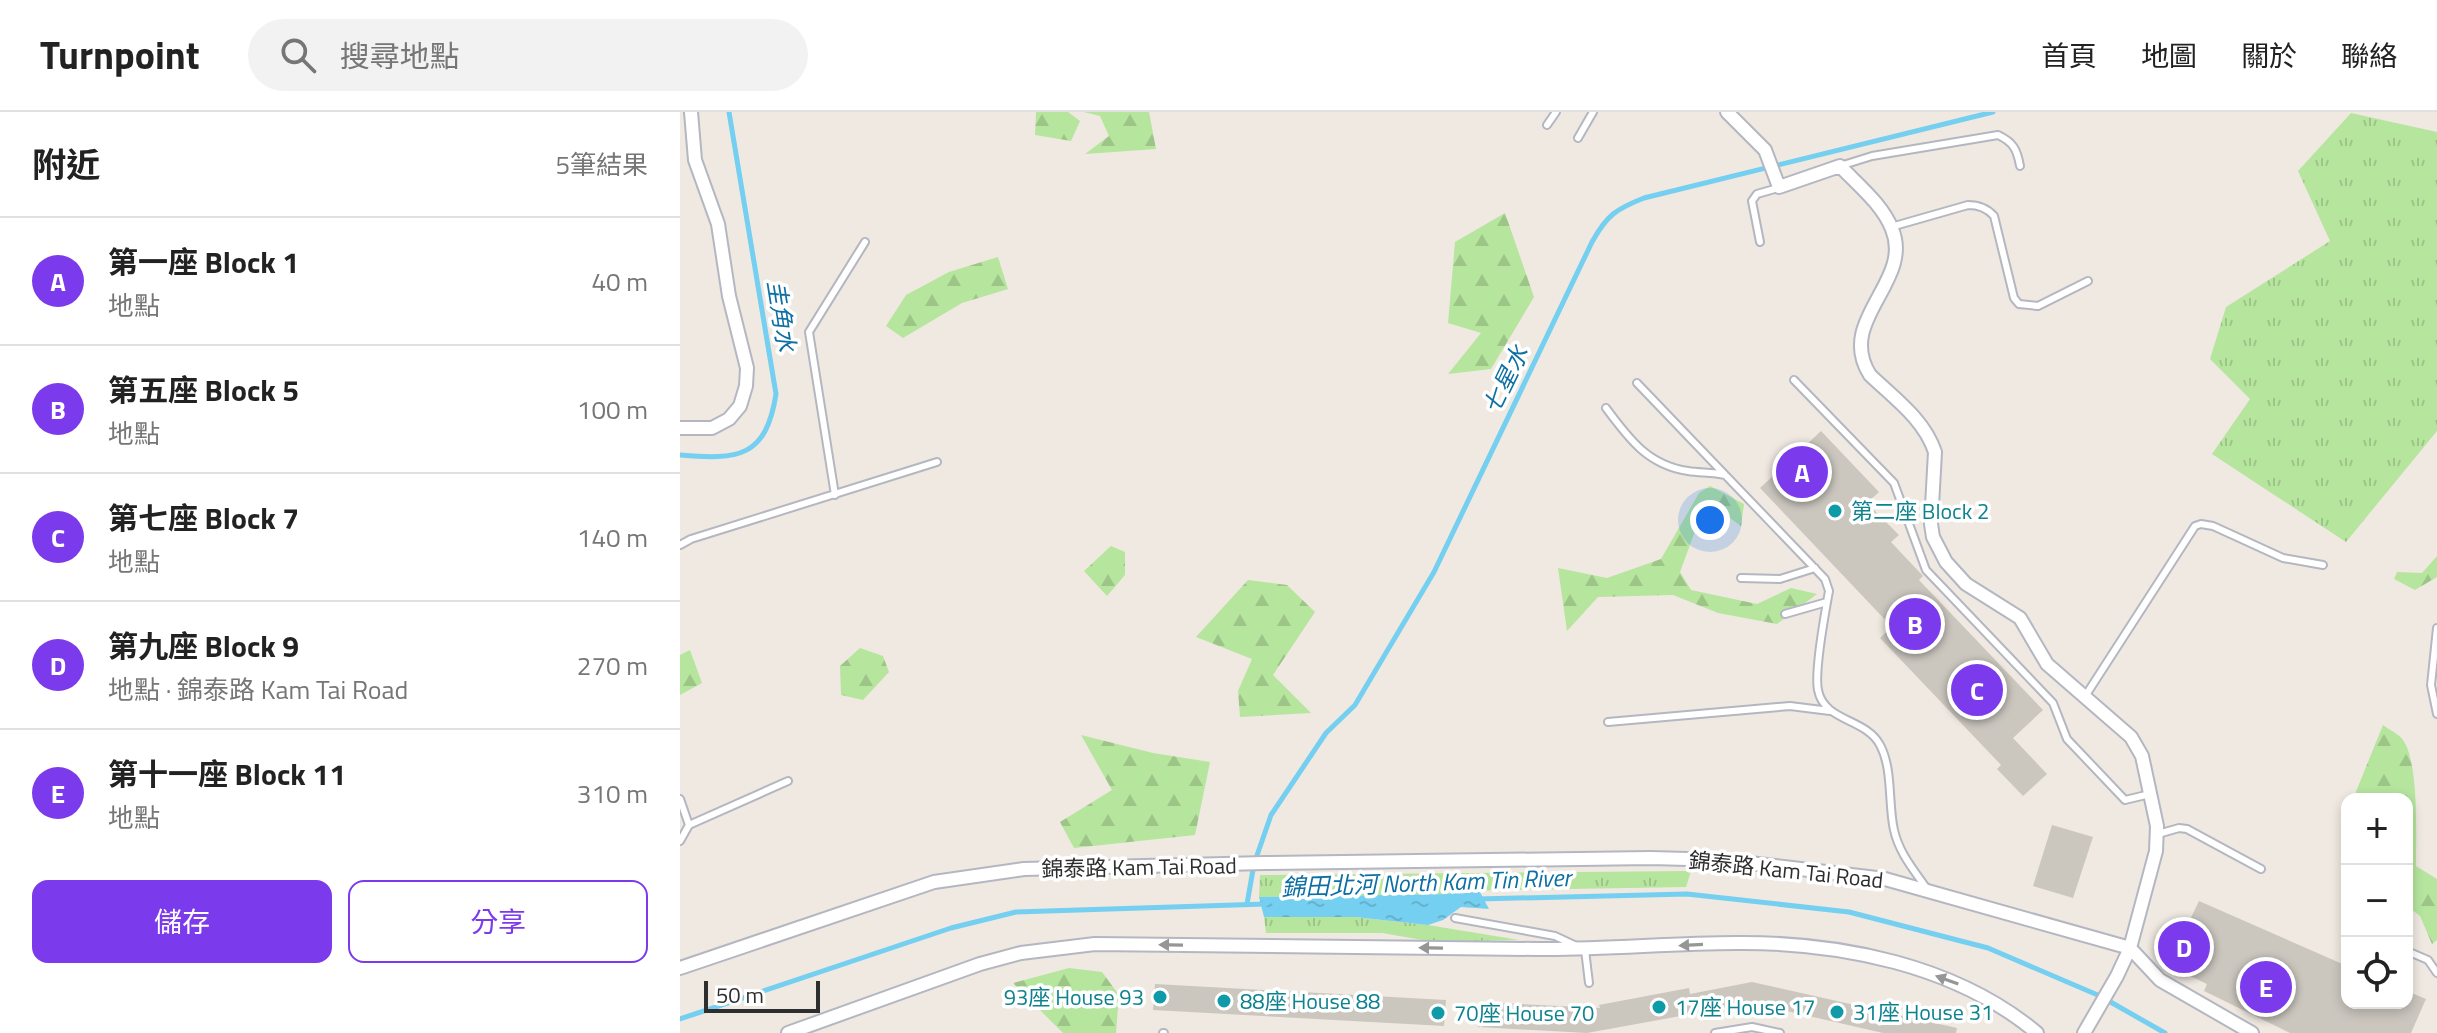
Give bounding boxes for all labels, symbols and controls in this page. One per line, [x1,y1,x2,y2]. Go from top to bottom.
search box [248,19,808,91]
text: Turnpoint [40,26,200,84]
icon: search [276,33,320,77]
text: 搜尋地點 [340,33,460,79]
text: 首頁 [2041,34,2097,77]
text: 地圖 [2141,34,2197,77]
text: 關於 [2241,34,2297,77]
text: 聯絡 [2341,34,2397,77]
text: 附近 [32,138,100,190]
text: 5筆結果 [555,145,648,184]
text: 第一座 Block 1 [108,239,299,285]
text: A [50,262,66,301]
text: 40 m [591,262,648,301]
water label: 圭角水 [759,277,806,355]
text: 地點 [108,286,160,325]
water label: 七星水 [1473,338,1537,420]
text: 第五座 Block 5 [108,367,299,413]
text: B [50,390,66,429]
text: 100 m [577,390,648,429]
text: 地點 [108,414,160,453]
pin: A [1776,442,1828,502]
place label: 第二座 Block 2 [1851,494,1989,528]
text: 第七座 Block 7 [108,495,299,541]
your location [1690,500,1730,540]
marker: 第二座 Block 2 [1826,502,1844,520]
text: C [51,518,65,557]
text: 140 m [577,518,648,557]
text: 地點 [108,542,160,581]
pin: B [1889,594,1941,654]
text: 第九座 Block 9 [108,623,299,669]
text: D [50,646,66,685]
text: 270 m [577,646,648,685]
pin: C [1951,660,2003,720]
text: 地點 · 錦泰路 Kam Tai Road [108,670,408,709]
text: 第十一座 Block 11 [108,751,346,797]
text: E [51,774,65,813]
text: 310 m [577,774,648,813]
map controls [2341,793,2413,1009]
button: + [2341,793,2413,865]
text: 地點 [108,798,160,837]
street label: 錦泰路 Kam Tai Road [1687,843,1885,897]
street label: 錦泰路 Kam Tai Road [1041,848,1237,886]
water label: 錦田北河 North Kam Tin River [1281,859,1575,905]
button: − [2341,865,2413,937]
button: 儲存 [32,880,332,963]
button: 分享 [348,880,648,963]
pin: D [2158,917,2210,977]
button: locate [2341,937,2413,1009]
one-way arrow [1158,939,1183,951]
one-way arrow [1678,939,1703,952]
one-way arrow [1418,942,1443,954]
pin: E [2240,957,2292,1017]
one-way arrow [1935,973,1959,985]
scale bar [704,977,820,1013]
text: 50 m [716,978,764,1012]
place label: 93座 House 93 [1004,980,1144,1014]
place label: 88座 House 88 [1240,984,1380,1018]
marker: 93座 House 93 [1151,988,1169,1006]
place label: 17座 House 17 [1675,990,1815,1024]
marker: 88座 House 88 [1215,992,1233,1010]
place label: 31座 House 31 [1853,995,1993,1029]
place label: 70座 House 70 [1454,996,1594,1030]
marker: 17座 House 17 [1650,998,1668,1016]
marker: 31座 House 31 [1828,1003,1846,1021]
marker: 70座 House 70 [1429,1004,1447,1022]

